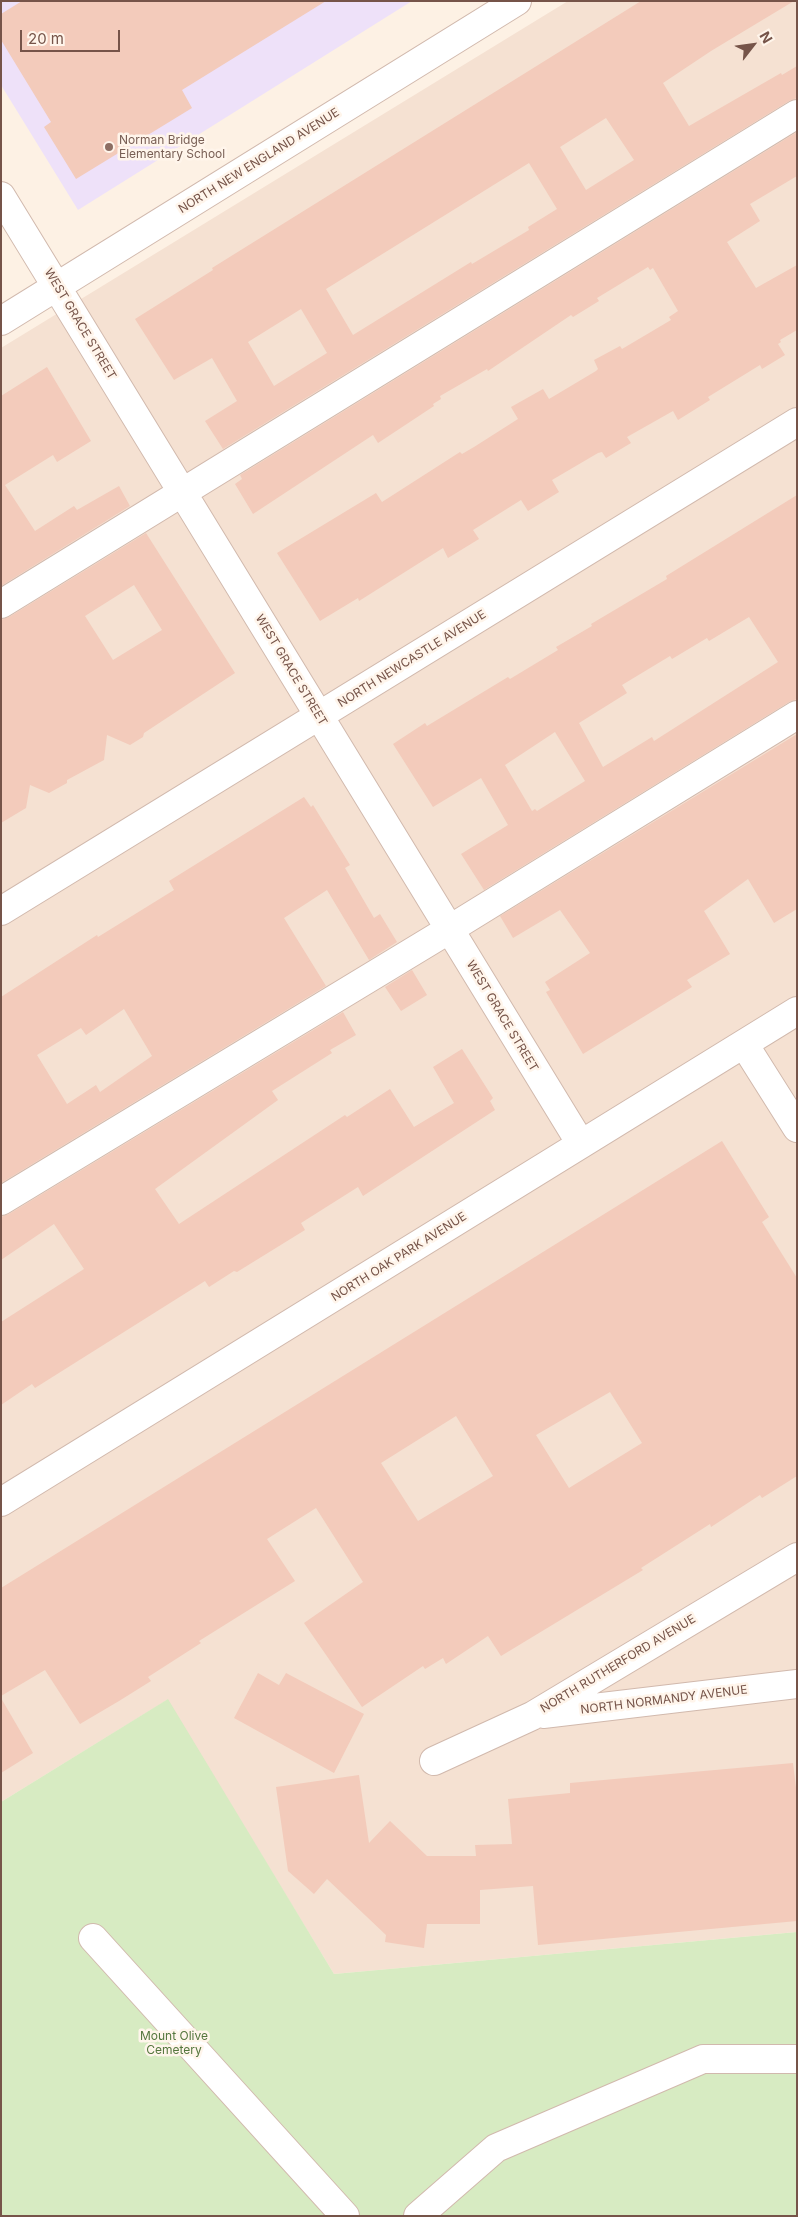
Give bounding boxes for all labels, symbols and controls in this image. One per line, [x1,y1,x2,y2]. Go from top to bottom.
scale bar [22,20,122,52]
north arrow [728,20,778,70]
text: N [756,28,776,46]
text: 20 m [28,29,64,48]
street label: NORTH NEW ENGLAND AVENUE [176,105,342,217]
place label: Norman Bridge Elementary School [119,133,225,161]
marker: Norman Bridge Elementary School [103,141,115,153]
street label: WEST GRACE STREET [41,266,119,382]
street label: NORTH NEWCASTLE AVENUE [335,607,489,711]
street label: WEST GRACE STREET [252,612,330,728]
street label: WEST GRACE STREET [463,958,541,1074]
street label: NORTH OAK PARK AVENUE [329,1209,469,1305]
street label: NORTH RUTHERFORD AVENUE [538,1612,698,1716]
street label: NORTH NORMANDY AVENUE [580,1683,748,1717]
park label: Mount Olive Cemetery [140,2029,208,2057]

